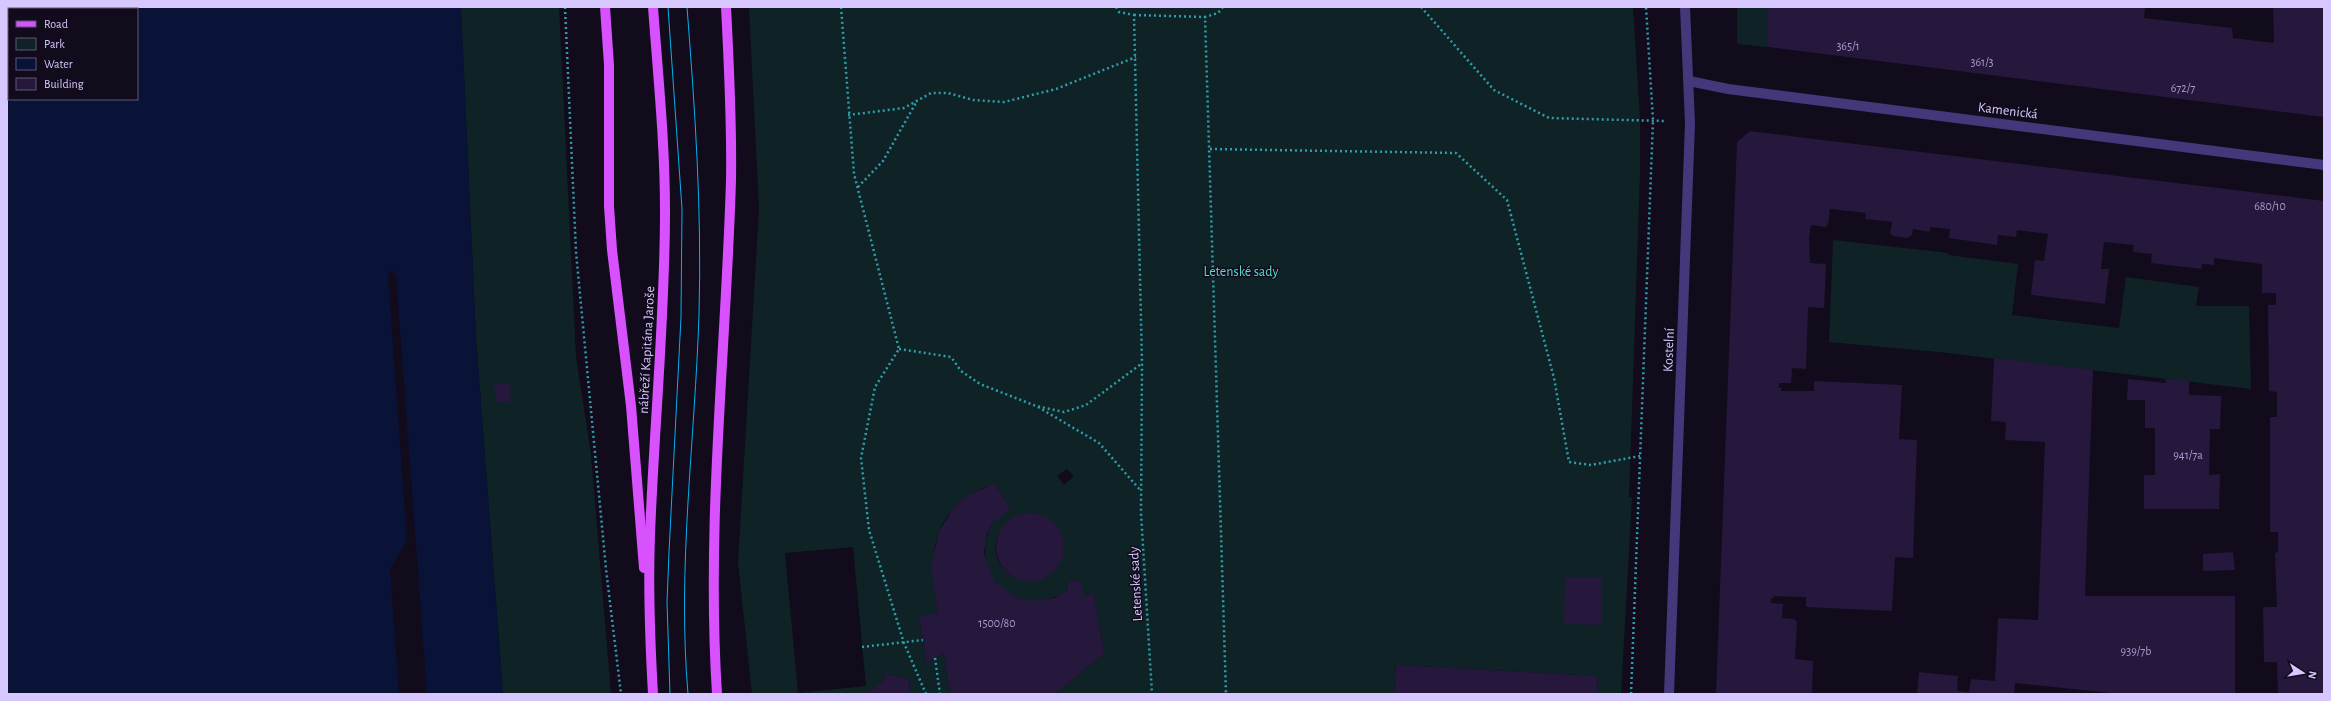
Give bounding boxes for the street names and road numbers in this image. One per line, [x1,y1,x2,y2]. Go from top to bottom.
street label: Kamenická [1977,100,2039,122]
street label: nábřeží Kapitána Jaroše [637,286,657,414]
street label: Kostelní [1661,327,1677,372]
street label: Letenské sady [1127,546,1145,622]

